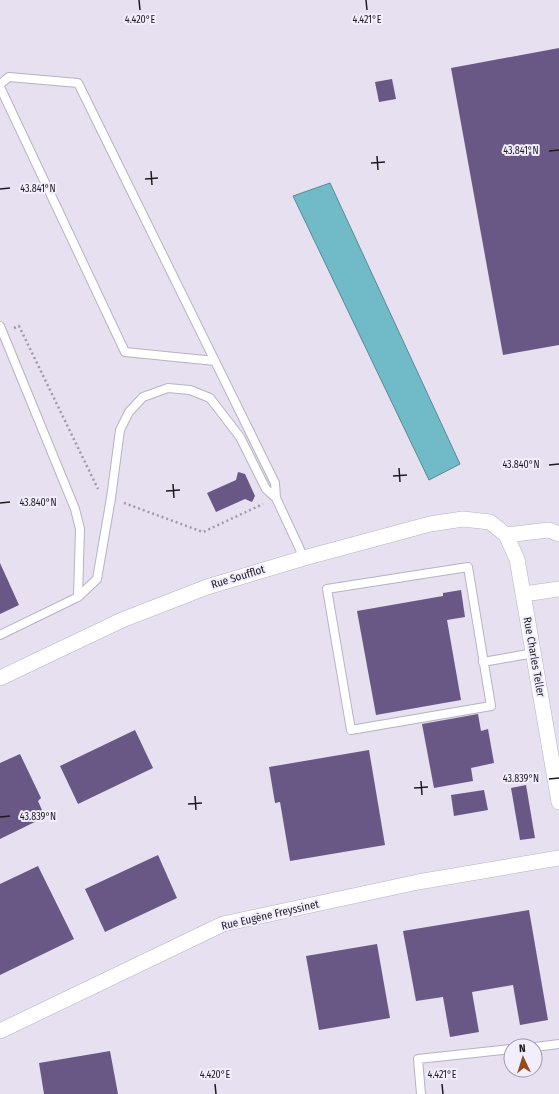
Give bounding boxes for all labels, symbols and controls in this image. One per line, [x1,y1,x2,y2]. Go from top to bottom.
text: 4.420°E [125,14,155,26]
text: 4.421°E [353,14,382,26]
text: 43.841°N [503,145,539,157]
text: 43.841°N [20,183,56,195]
text: 43.840°N [502,459,540,471]
text: 43.840°N [19,497,57,509]
street label: Rue Soufflot [210,563,267,591]
street label: Rue Charles Teller [521,616,547,698]
text: 43.839°N [503,773,539,785]
text: 43.839°N [20,811,56,823]
street label: Rue Eugène Freyssinet [220,897,320,933]
north arrow [503,1038,543,1078]
text: N [519,1042,526,1055]
text: 4.420°E [200,1069,230,1081]
text: 4.421°E [428,1069,457,1081]

